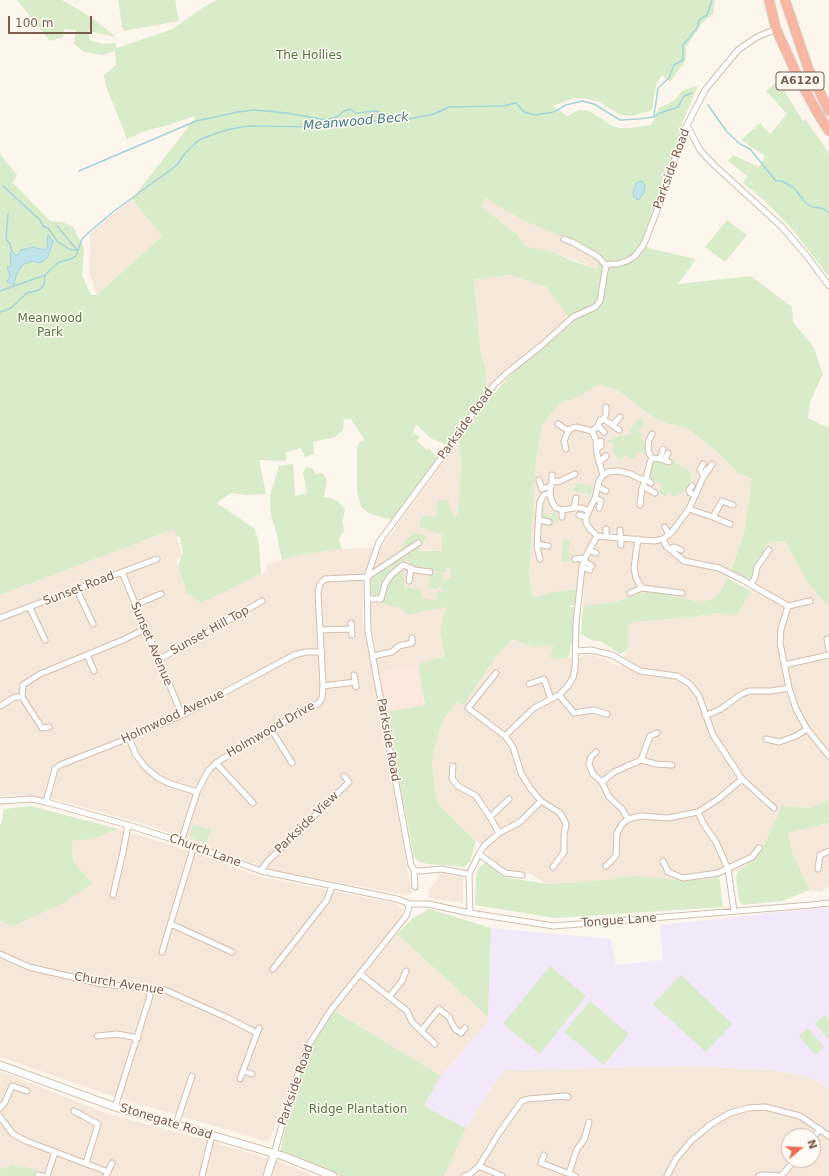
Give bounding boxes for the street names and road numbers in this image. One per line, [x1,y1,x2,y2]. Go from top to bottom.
road number: A6120 [776,72,824,90]
street label: Parkside Road [651,127,693,211]
street label: Parkside Road [435,386,497,462]
street label: Sunset Road [41,569,117,609]
street label: Sunset Avenue [127,600,175,688]
street label: Sunset Hill Top [168,603,252,659]
street label: Holmwood Avenue [119,687,227,747]
street label: Parkside Road [374,697,402,783]
street label: Holmwood Drive [224,699,318,761]
street label: Parkside View [272,789,342,857]
street label: Church Lane [167,831,243,871]
street label: Tongue Lane [581,911,657,931]
street label: Church Avenue [73,970,165,998]
street label: Parkside Road [275,1043,317,1127]
street label: Stonegate Road [118,1101,214,1143]

